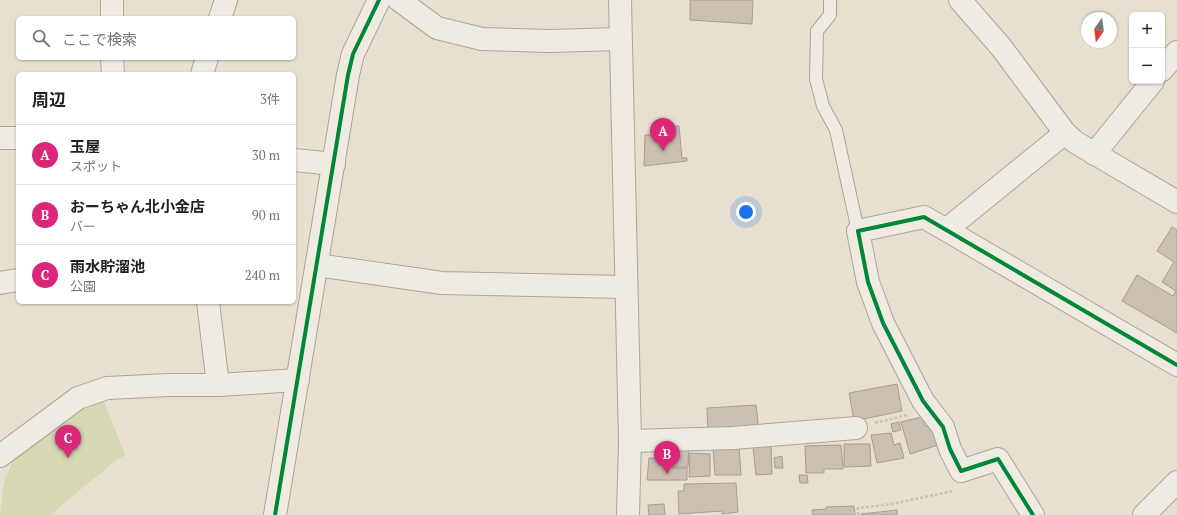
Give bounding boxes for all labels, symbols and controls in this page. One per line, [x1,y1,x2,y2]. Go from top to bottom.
north arrow [1081,12,1117,48]
map controls [1129,12,1165,84]
button: + [1129,12,1165,48]
search box [16,16,296,60]
icon: search [30,27,52,49]
text: ここで検索 [62,29,137,49]
button: − [1129,48,1165,84]
text: 周辺 [32,88,66,111]
text: 3件 [260,90,280,108]
pin: A [650,118,676,151]
text: 玉屋 [70,136,100,156]
text: A [40,146,50,164]
text: 30 m [252,146,280,164]
text: スポット [70,157,122,175]
text: おーちゃん北小金店 [70,196,205,216]
your location [736,202,756,222]
text: B [41,206,49,224]
text: 90 m [252,206,280,224]
text: バー [70,217,96,235]
text: 雨水貯溜池 [70,256,145,276]
text: C [41,266,49,284]
text: 240 m [245,266,280,284]
text: 公園 [70,277,96,295]
pin: C [55,425,81,458]
pin: B [654,441,680,474]

